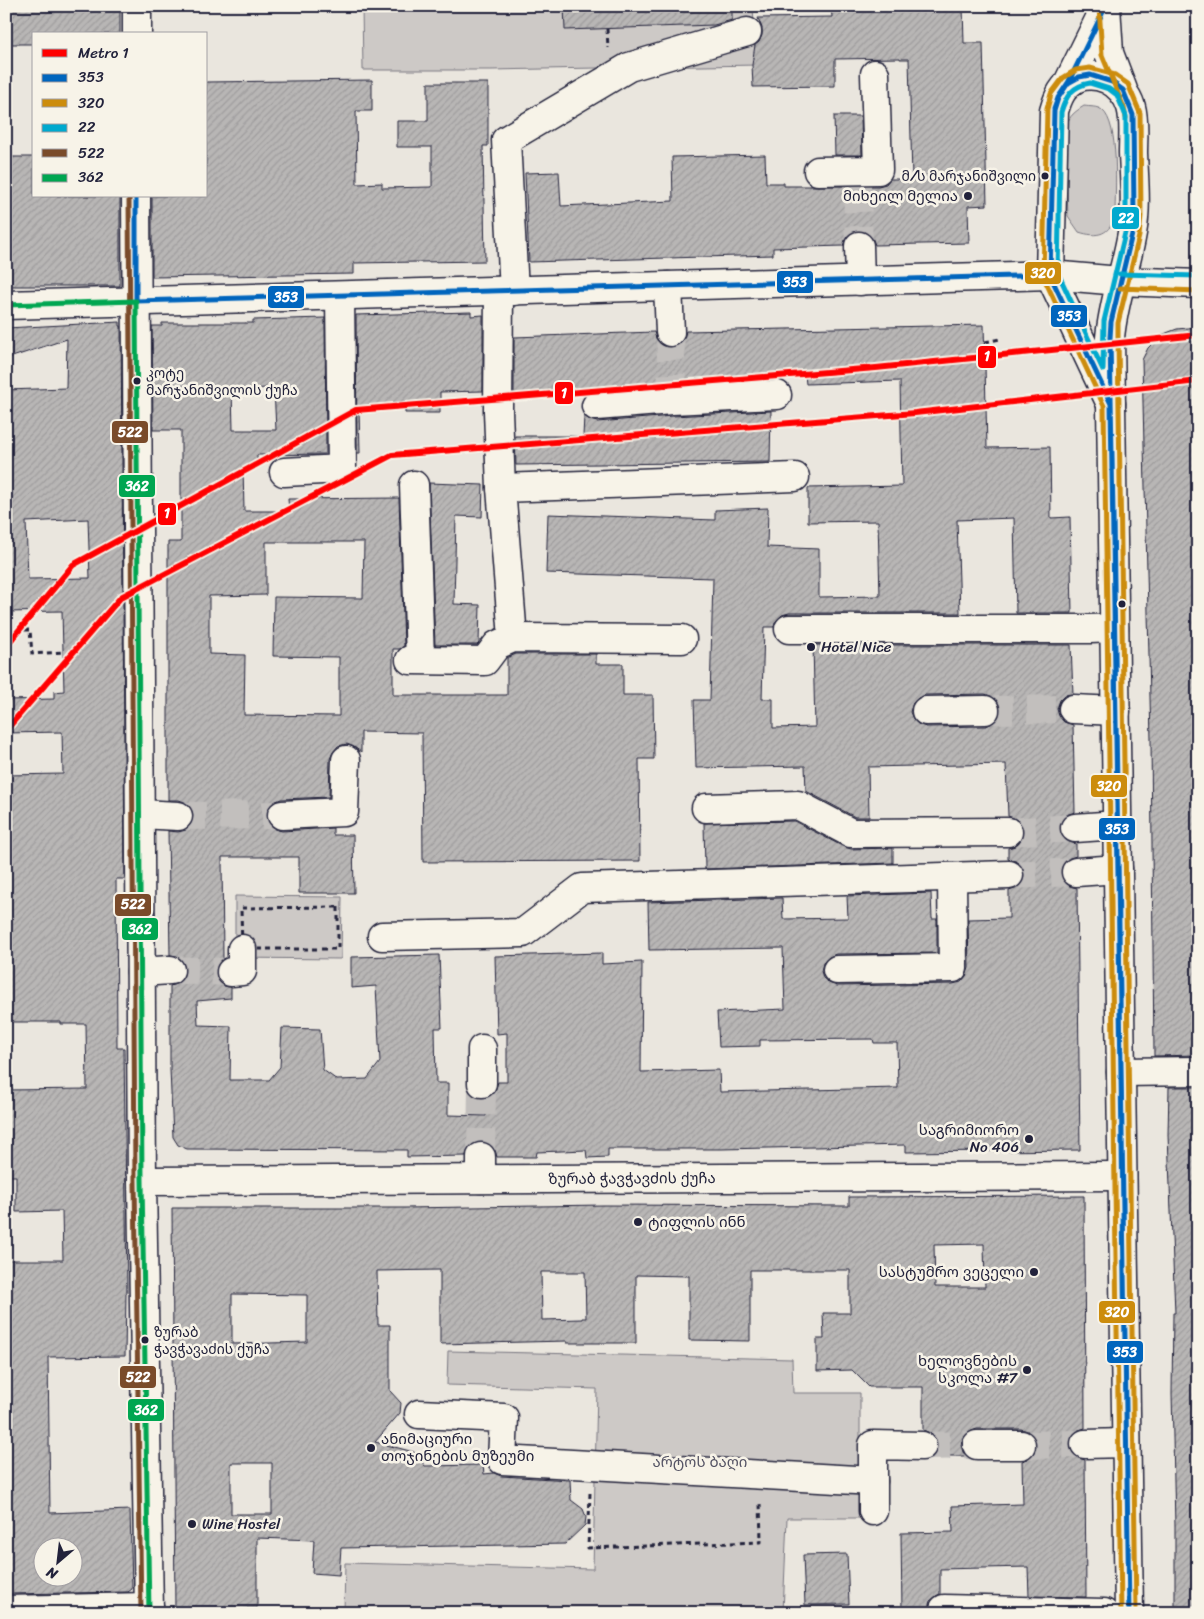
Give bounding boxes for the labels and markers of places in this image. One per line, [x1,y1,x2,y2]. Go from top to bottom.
place label: მ/ს მარჯანიშვილი [902,164,1036,189]
marker: მ/ს მარჯანიშვილი [1040,171,1050,181]
place label: მიხეილ მელია [843,183,958,209]
marker: მიხეილ მელია [962,190,974,202]
place label: კოტე მარჯანიშვილის ქუჩა [146,361,298,403]
marker: კოტე მარჯანიშვილის ქუჩა [132,376,142,386]
unlabelled marker [1117,599,1127,609]
place label: Hotel Nice [821,634,892,660]
marker: Hotel Nice [805,641,817,653]
place label: საგრიმიორო No 406 [919,1117,1019,1160]
marker: საგრიმიორო No 406 [1023,1133,1035,1145]
place label: ტიფლის ინნ [648,1209,746,1235]
marker: ტიფლის ინნ [632,1216,644,1228]
place label: სასტუმრო ვეცელი [879,1259,1024,1285]
marker: სასტუმრო ვეცელი [1028,1266,1040,1278]
place label: ზურაბ ჭავჭავაძის ქუჩა [154,1320,270,1362]
marker: ზურაბ ჭავჭავაძის ქუჩა [140,1335,150,1345]
place label: ხელოვნების სკოლა #7 [918,1348,1018,1391]
marker: ხელოვნების სკოლა #7 [1021,1364,1033,1376]
place label: ანიმაციური თოჯინების მუზეუმი [381,1426,534,1469]
marker: ანიმაციური თოჯინების მუზეუმი [365,1442,377,1454]
place label: Wine Hostel [202,1511,281,1537]
marker: Wine Hostel [186,1518,198,1530]

